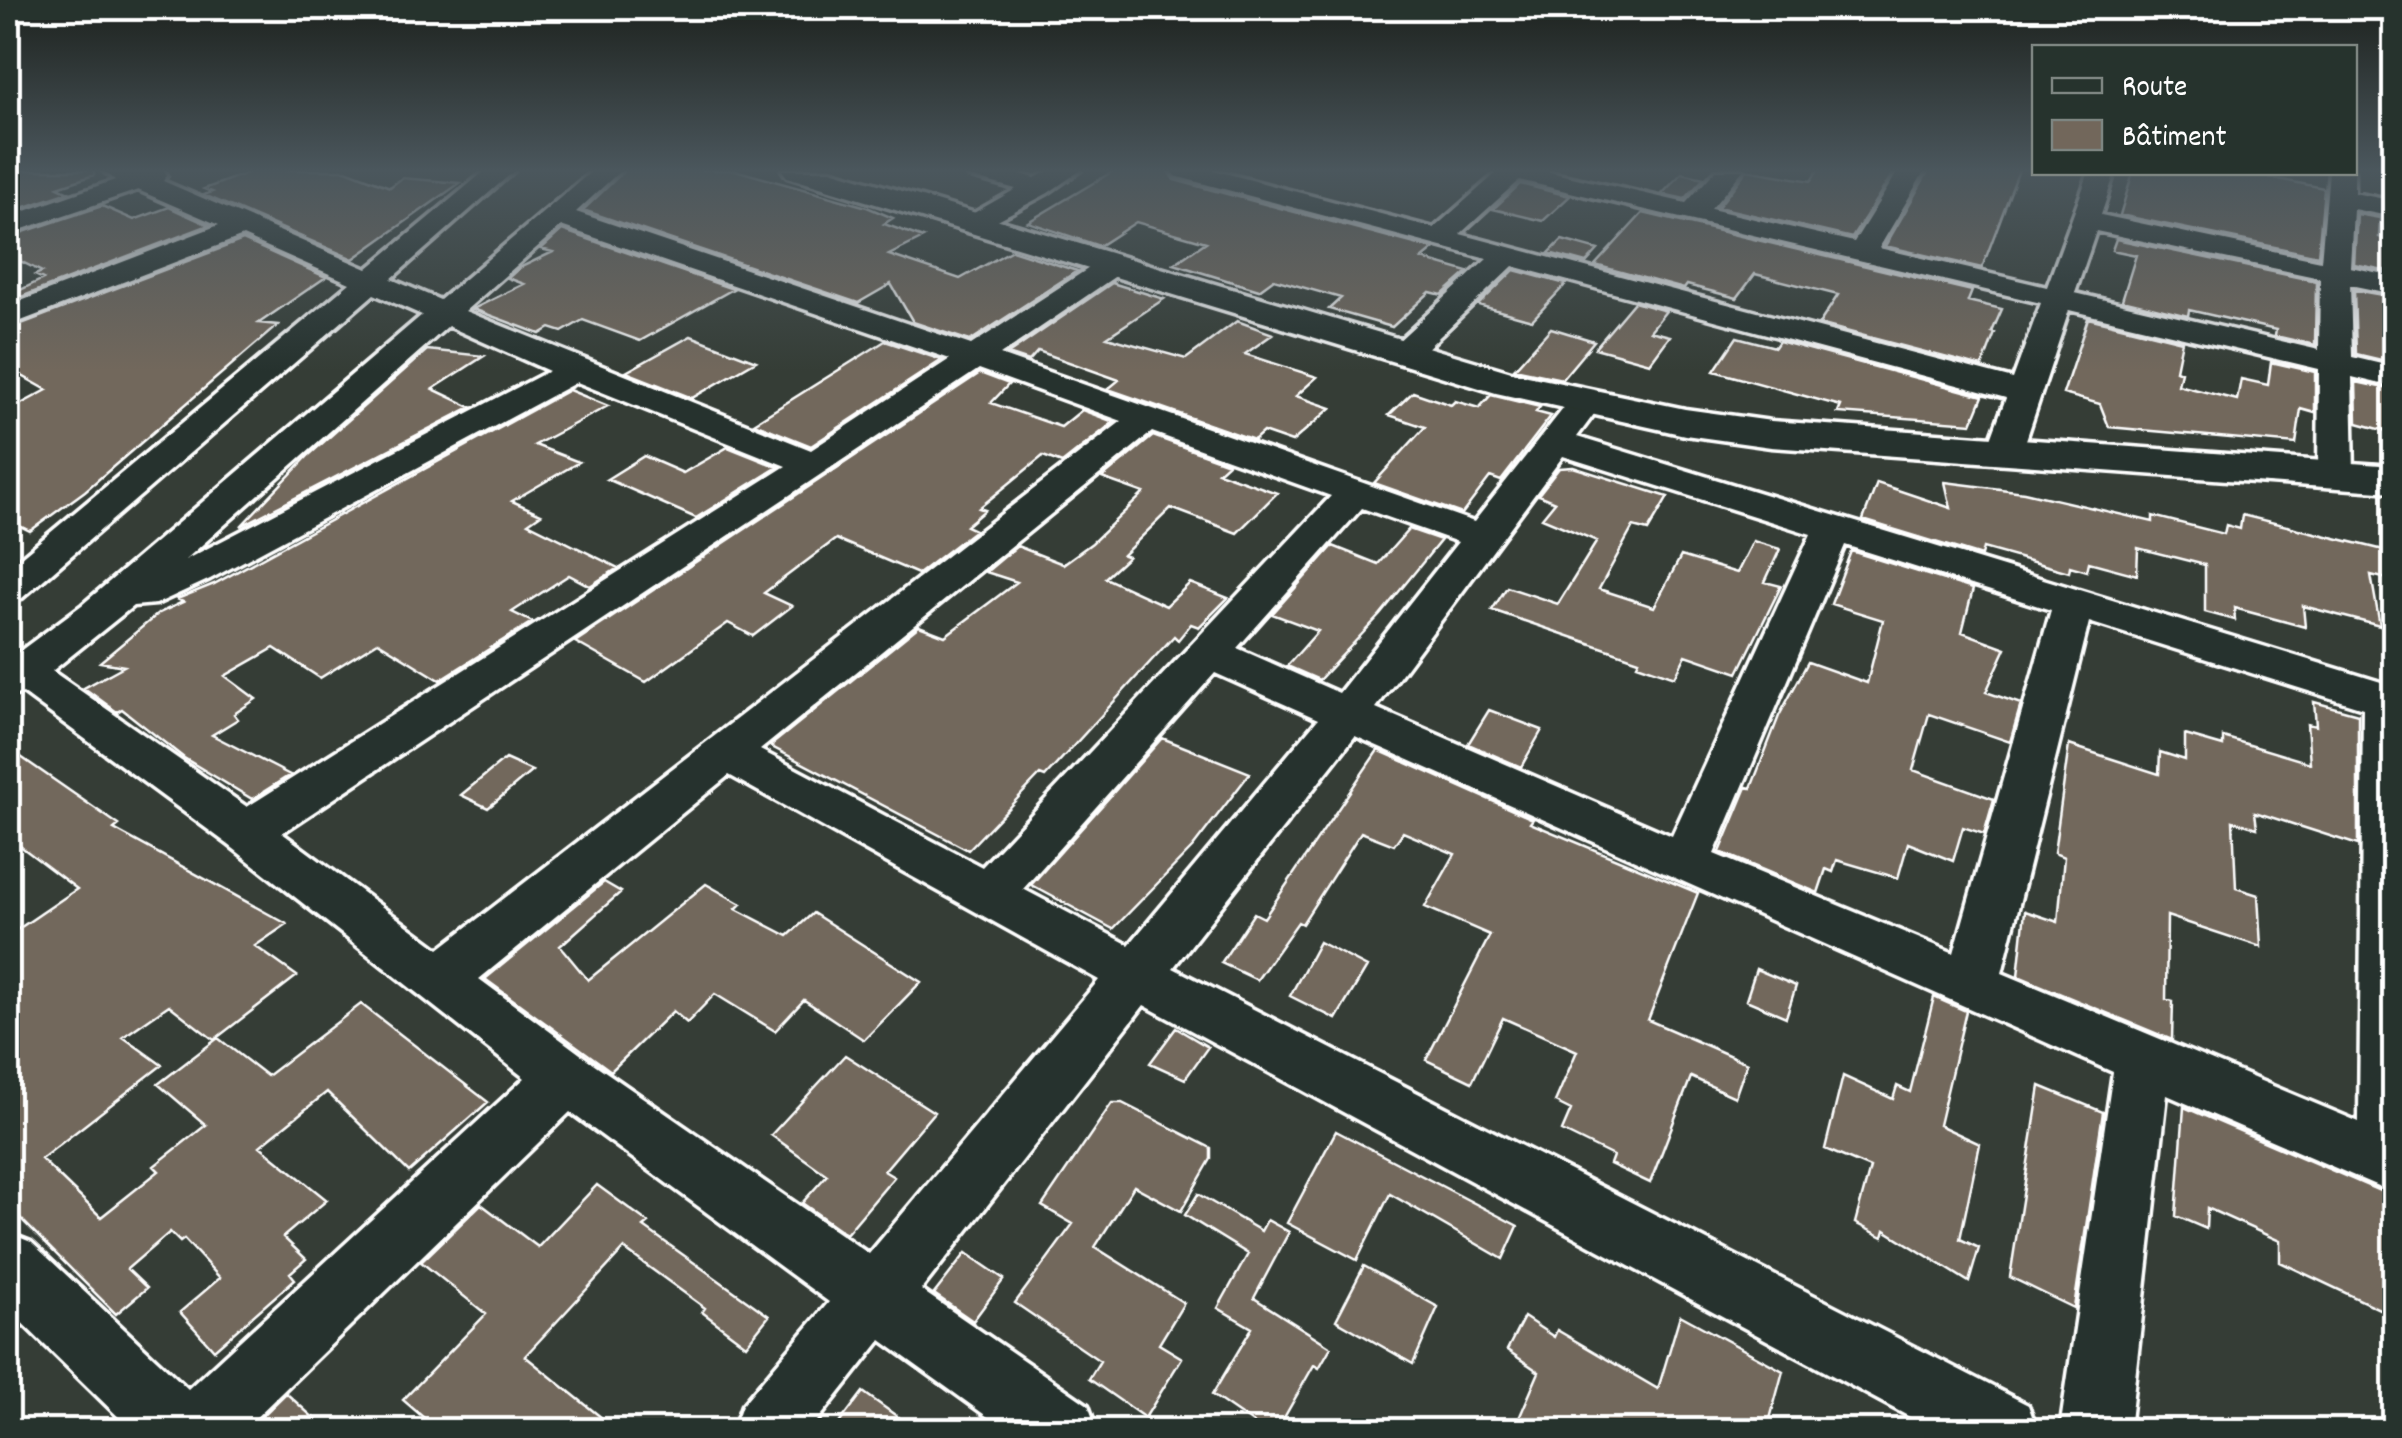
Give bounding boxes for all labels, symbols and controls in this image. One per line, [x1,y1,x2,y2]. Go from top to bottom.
legend [2032,45,2357,175]
text: Route [2122,68,2187,111]
text: Bâtiment [2122,118,2227,161]

